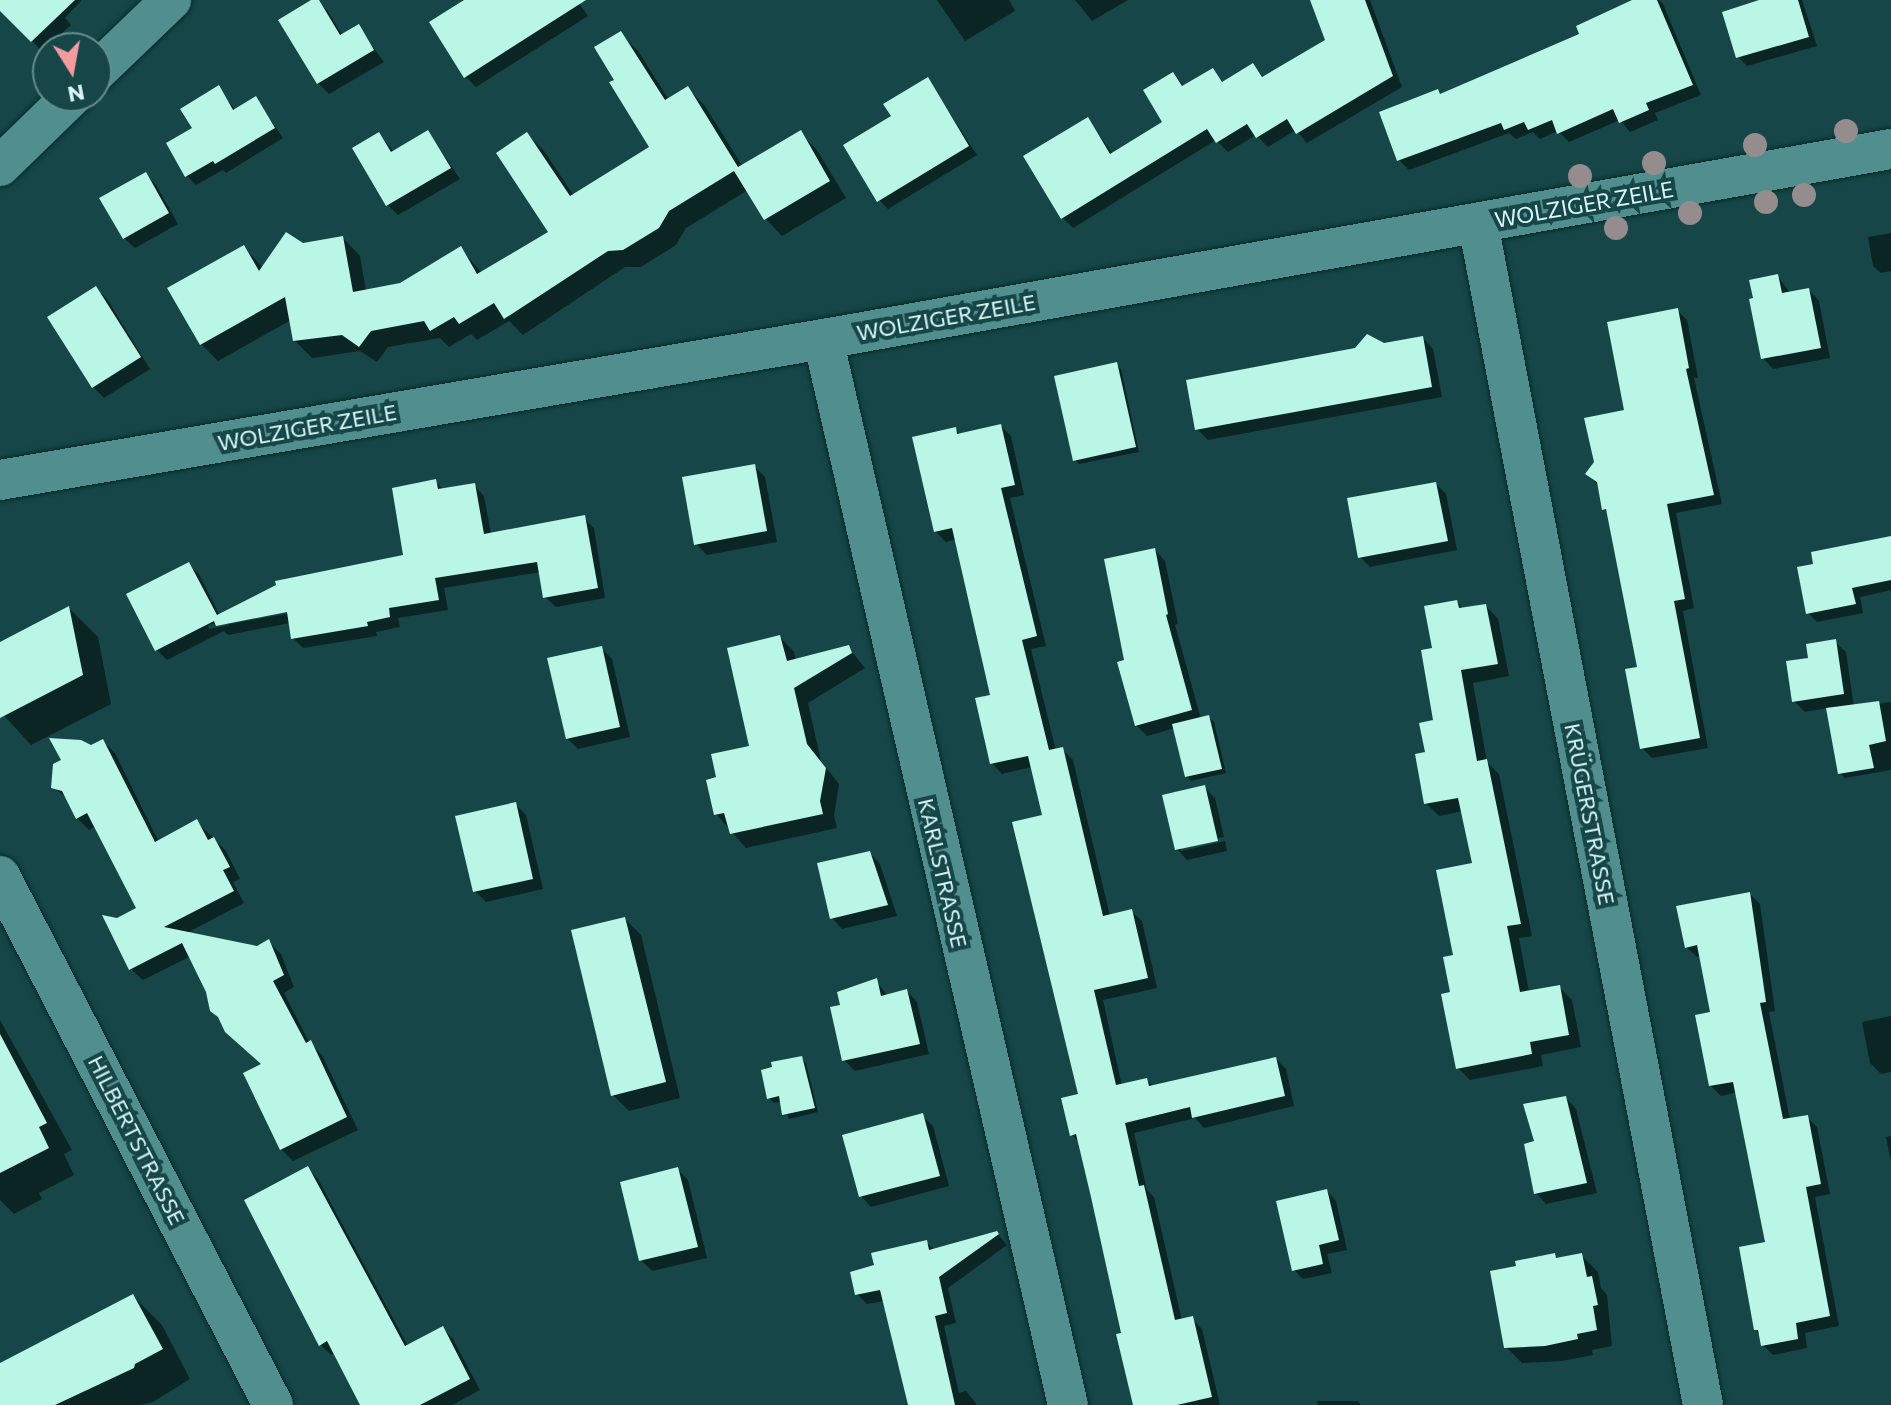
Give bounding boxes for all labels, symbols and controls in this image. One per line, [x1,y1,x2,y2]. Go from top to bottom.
north arrow [32,32,112,112]
text: N [66,79,87,109]
street label: WOLZIGER ZEILE [1492,175,1676,233]
street label: WOLZIGER ZEILE [854,288,1038,346]
street label: WOLZIGER ZEILE [215,398,399,456]
street label: KRÜGERSTRASSE [1559,721,1621,907]
street label: KARLSTRASSE [913,796,973,950]
street label: HILBERTSTRASSE [83,1051,191,1229]

